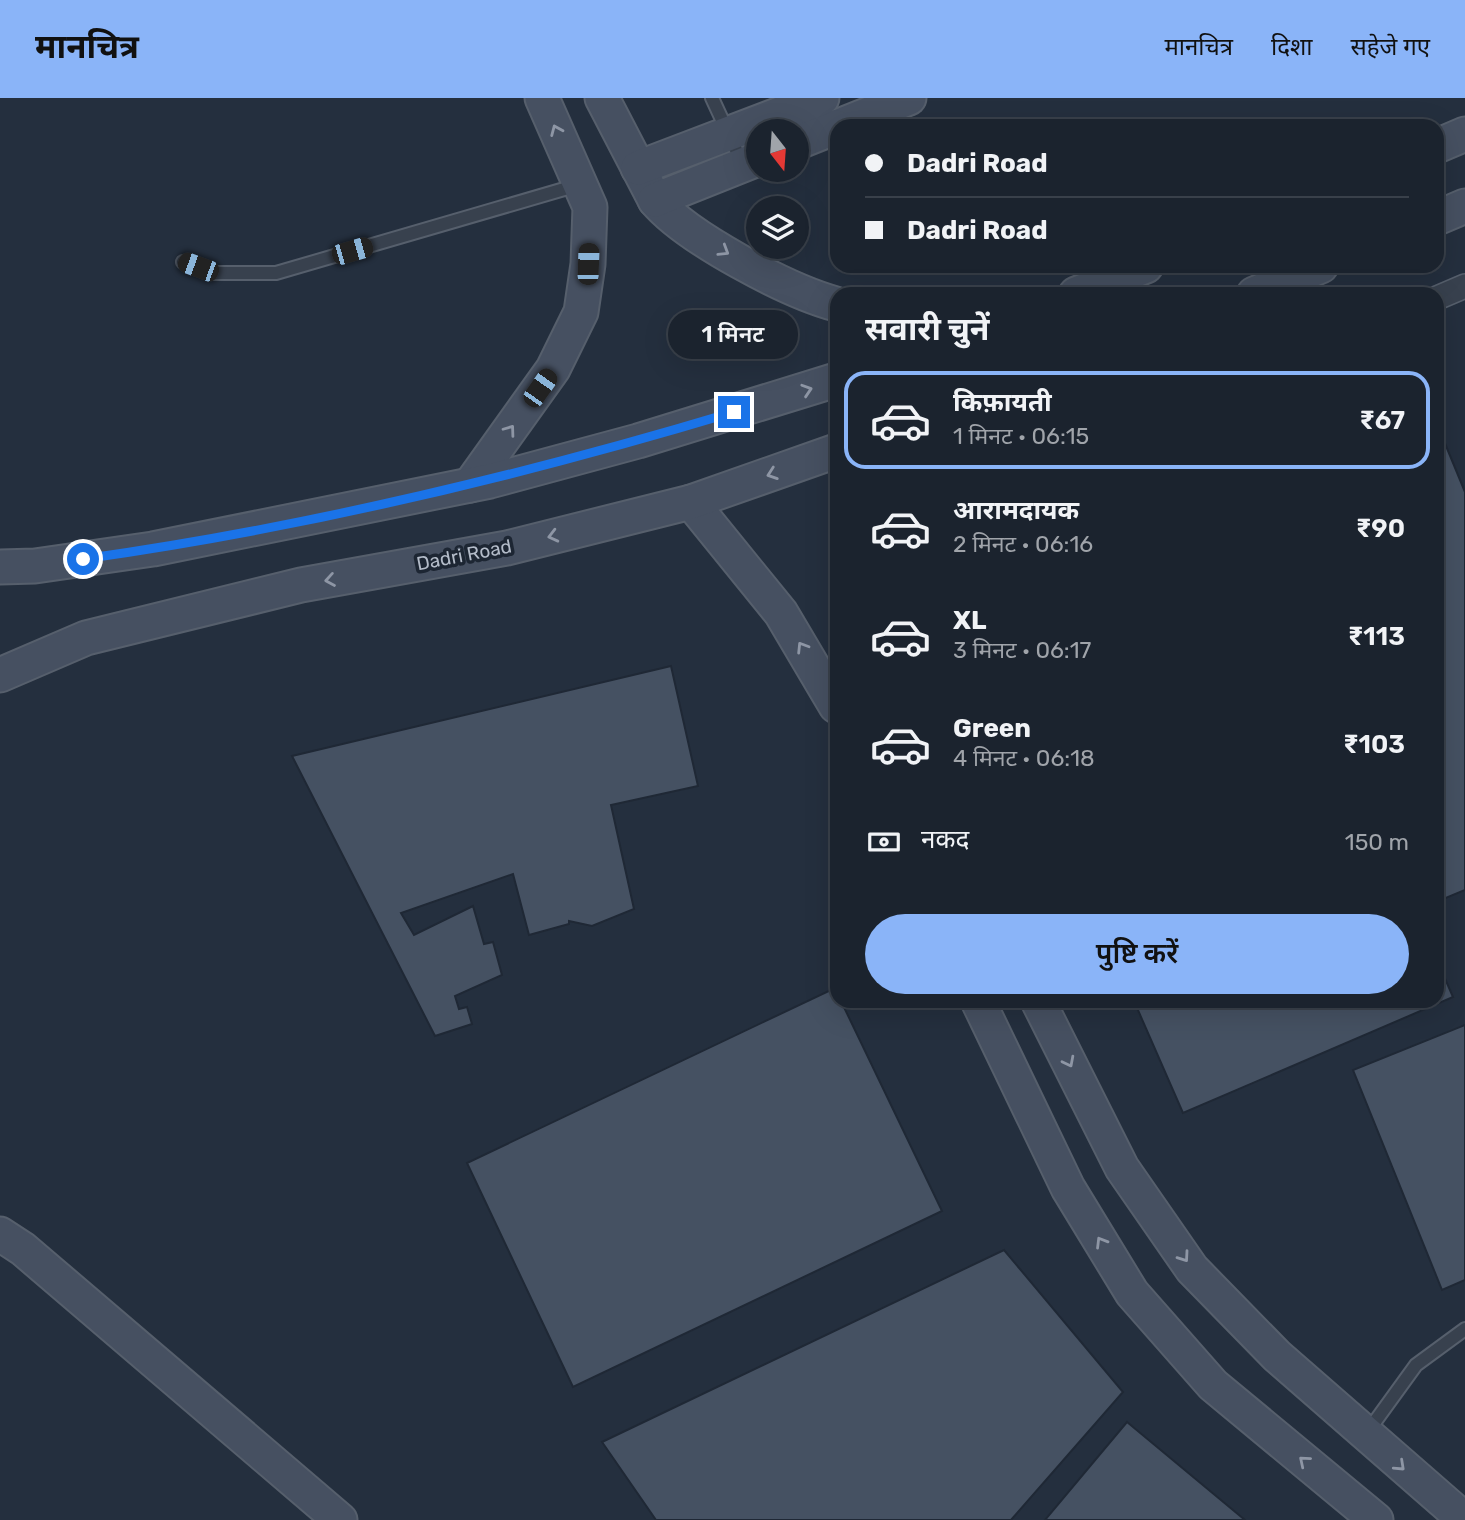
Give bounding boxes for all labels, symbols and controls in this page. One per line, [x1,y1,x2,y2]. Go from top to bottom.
text: मानचित्र [35,27,139,66]
text: मानचित्र [1164,33,1233,61]
text: दिशा [1271,33,1313,61]
text: सहेजे गए [1351,33,1430,61]
north arrow [746,119,808,182]
map controls [746,119,809,259]
one-way arrow [551,125,565,137]
text: Dadri Road [907,148,1048,179]
button: layers [746,196,809,259]
text: Dadri Road [907,215,1048,246]
car [329,235,376,267]
one-way arrow [717,242,730,255]
car [577,243,600,285]
car [175,250,222,284]
callout: 1 मिनट [669,310,799,360]
text: सवारी चुनें [865,310,990,348]
text: 1 मिनट [702,320,764,348]
car [520,365,561,411]
one-way arrow [800,384,813,398]
text: किफ़ायती [953,387,1052,418]
icon: car [869,389,932,452]
route end [718,396,750,428]
text: ₹67 [1359,405,1405,436]
text: 1 मिनट · 06:15 [953,422,1089,450]
one-way arrow [502,425,514,438]
one-way arrow [766,466,779,480]
text: आरामदायक [953,495,1079,526]
icon: car [869,497,932,560]
text: ₹90 [1356,513,1405,544]
one-way arrow [548,528,560,542]
text: 2 मिनट · 06:16 [953,530,1093,558]
street label: Dadri Road [414,535,514,575]
route start [67,543,99,575]
one-way arrow [324,572,336,587]
icon: car [869,605,932,668]
text: XL [953,605,986,636]
text: ₹113 [1348,621,1405,652]
text: 3 मिनट · 06:17 [953,636,1091,664]
one-way arrow [798,642,811,655]
icon: car [869,713,932,776]
text: Green [953,713,1031,744]
text: ₹103 [1343,729,1405,760]
text: 4 मिनट · 06:18 [953,744,1095,772]
icon: cash [865,823,903,861]
text: नकद [921,824,969,855]
text: 150 m [1345,828,1409,856]
button: पुष्टि करें [865,914,1409,994]
one-way arrow [1060,1055,1074,1067]
one-way arrow [1096,1237,1109,1250]
one-way arrow [1176,1250,1189,1263]
one-way arrow [1300,1457,1313,1469]
one-way arrow [1392,1458,1405,1471]

